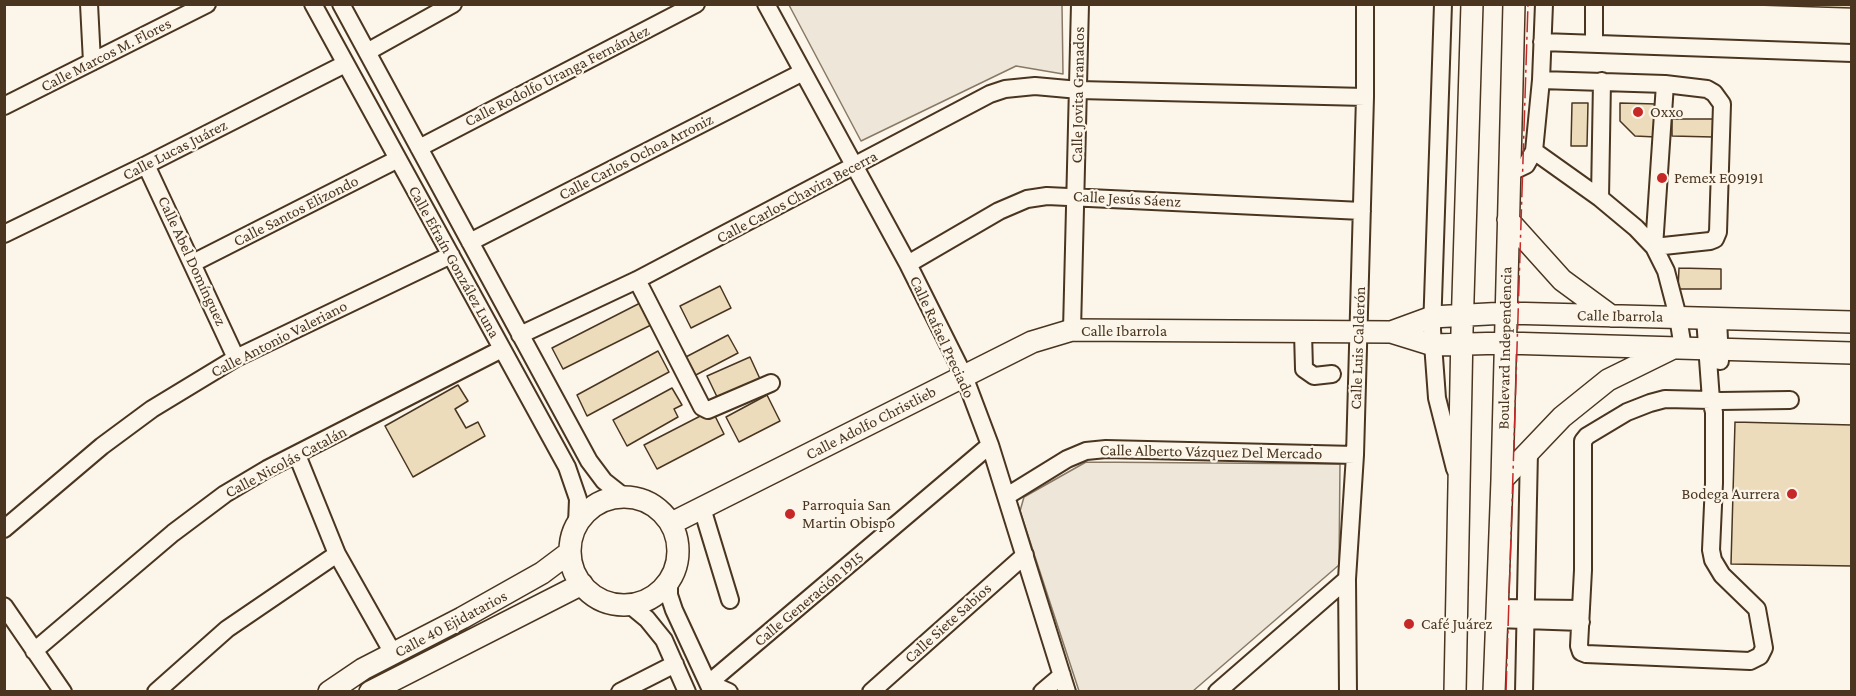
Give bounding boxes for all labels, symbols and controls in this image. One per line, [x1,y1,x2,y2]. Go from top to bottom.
street label: Calle Marcos M. Flores [38,14,174,96]
street label: Calle Rodolfo Uranga Fernández [461,21,653,131]
street label: Calle Jovita Granados [1067,27,1089,163]
place label: Oxxo [1650,102,1683,122]
marker: Oxxo [1631,105,1645,119]
street label: Calle Carlos Ochoa Arroniz [556,110,716,204]
street label: Calle Lucas Juárez [120,115,230,185]
street label: Calle Carlos Chavira Becerra [713,146,881,248]
place label: Pemex E09191 [1674,168,1764,188]
street label: Calle Santos Elizondo [230,171,362,251]
marker: Pemex E09191 [1655,171,1669,185]
street label: Calle Efraín González Luna [404,182,504,342]
street label: Calle Jesús Sáenz [1072,187,1182,211]
street label: Calle Abel Domínguez [154,193,230,329]
street label: Boulevard Independencia [1494,266,1516,430]
street label: Calle Rafael Preciado [905,273,979,401]
street label: Calle Luis Calderón [1346,286,1370,410]
street label: Calle Antonio Valeriano [208,296,350,382]
street label: Calle Ibarrola [1577,306,1663,326]
street label: Calle Ibarrola [1081,321,1167,341]
street label: Calle Adolfo Christlieb [803,382,939,464]
street label: Calle Nicolás Catalán [222,422,350,502]
street label: Calle Alberto Vázquez Del Mercado [1100,440,1322,464]
place label: Bodega Aurrera [1682,484,1780,504]
marker: Bodega Aurrera [1785,487,1799,501]
place label: Parroquia San Martin Obispo [802,495,895,533]
marker: Parroquia San Martin Obispo [783,507,797,521]
street label: Calle Generación 1915 [750,547,868,651]
street label: Calle Siete Sabios [900,579,996,667]
street label: Calle 40 Ejidatarios [391,586,511,662]
place label: Café Juárez [1421,614,1492,634]
marker: Café Juárez [1402,617,1416,631]

